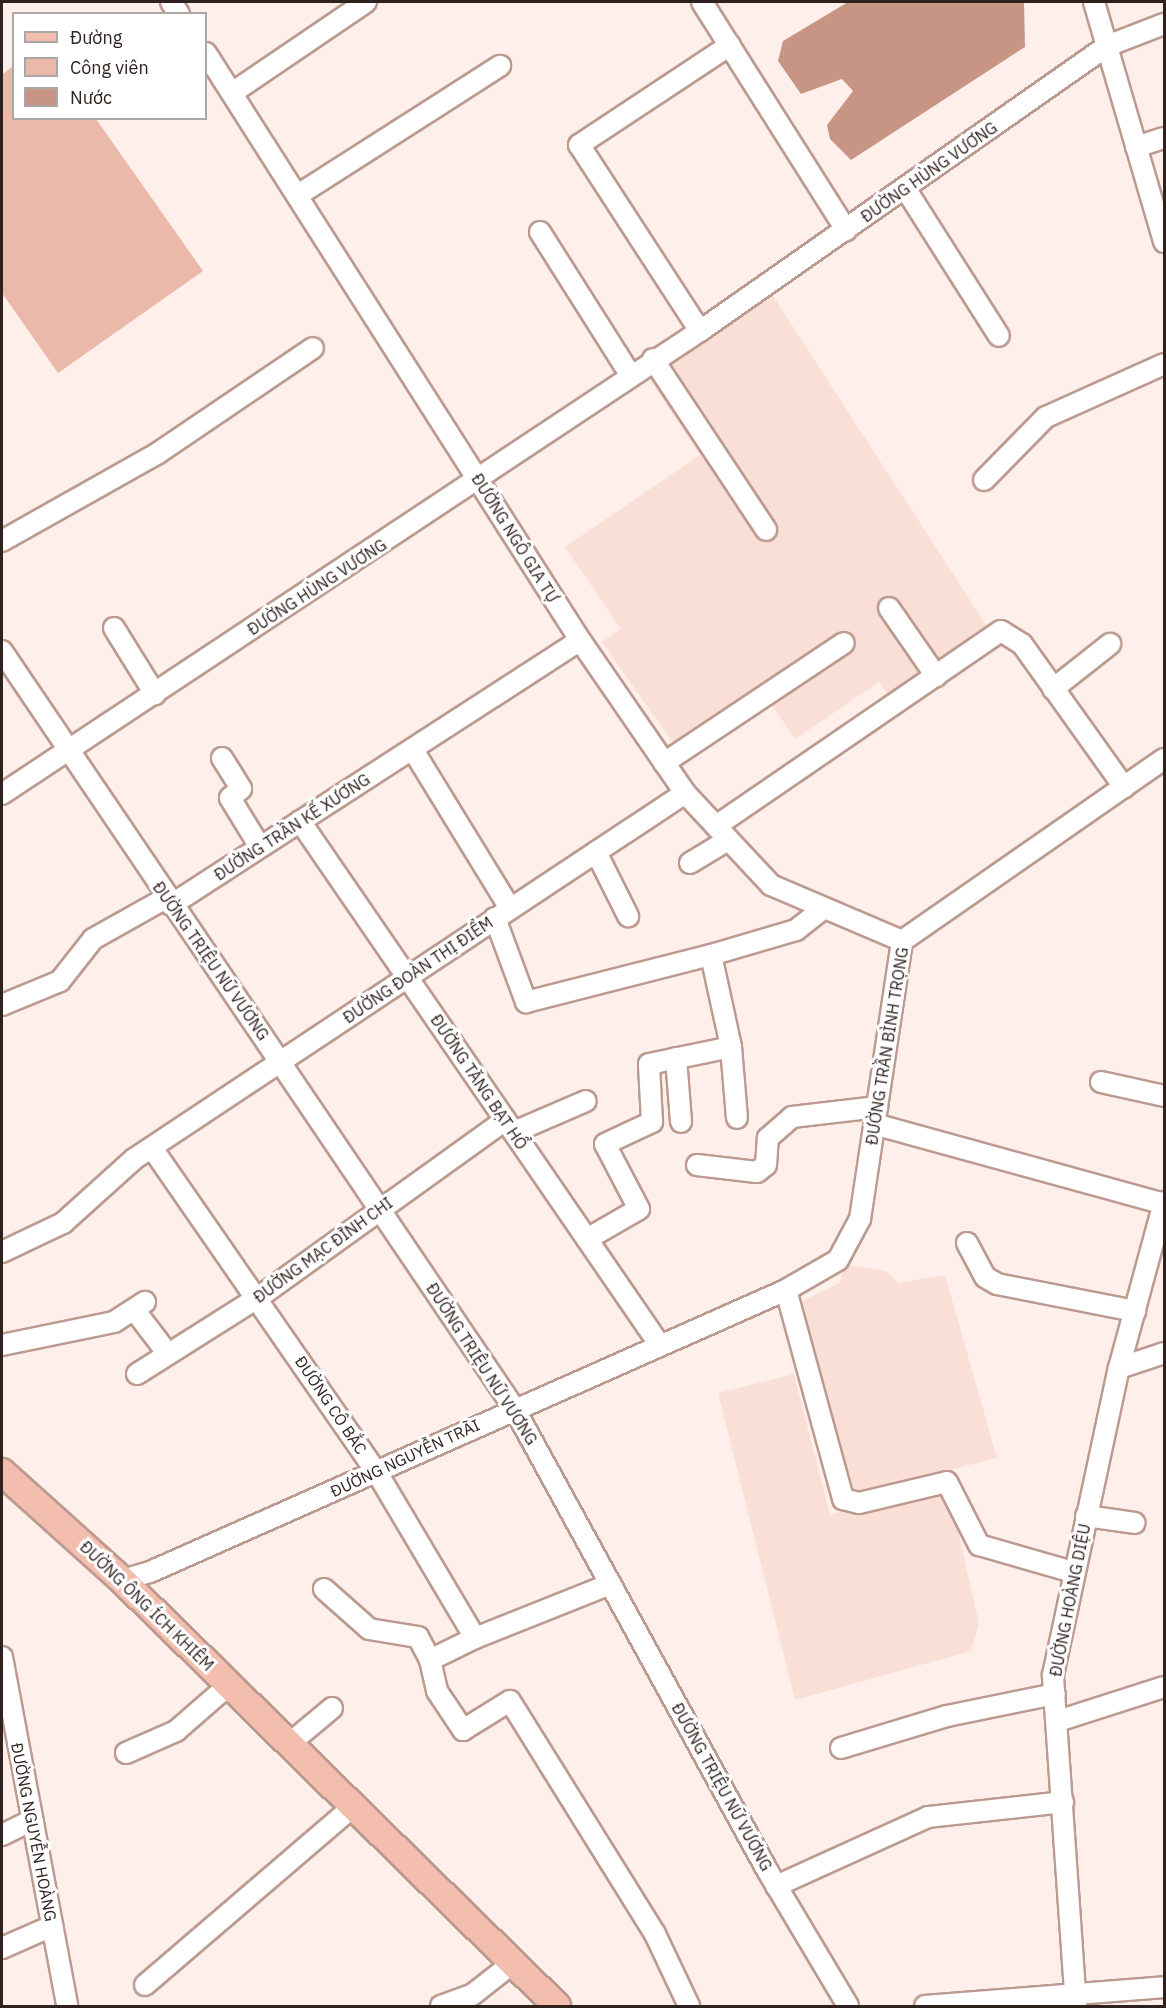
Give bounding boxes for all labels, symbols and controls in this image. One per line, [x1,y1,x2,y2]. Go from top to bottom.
legend [12,12,207,120]
text: Đường [70,26,122,49]
text: Công viên [70,56,149,79]
text: Nước [70,86,112,109]
street label: ĐƯỜNG HÙNG VƯƠNG [857,118,1001,226]
street label: ĐƯỜNG NGÔ GIA TỰ [468,470,562,606]
street label: ĐƯỜNG HÙNG VƯƠNG [244,535,390,639]
street label: ĐƯỜNG TRẦN KẾ XƯƠNG [211,770,373,884]
street label: ĐƯỜNG TRIỆU NỮ VƯƠNG [149,878,273,1044]
street label: ĐƯỜNG ĐOÀN THỊ ĐIỂM [339,913,497,1027]
street label: ĐƯỜNG TRẦN BÌNH TRỌNG [862,946,912,1146]
street label: ĐƯỜNG TĂNG BẠT HỔ [427,1011,531,1153]
street label: ĐƯỜNG MẠC ĐĨNH CHI [250,1193,396,1307]
street label: ĐƯỜNG TRIỆU NỮ VƯƠNG [422,1279,542,1449]
street label: ĐƯỜNG CÔ BẮC [291,1352,371,1458]
street label: ĐƯỜNG NGUYỄN TRÃI [327,1415,483,1501]
street label: ĐƯỜNG HOÀNG DIỆU [1046,1522,1094,1678]
street label: ĐƯỜNG ÔNG ÍCH KHIÊM [76,1537,218,1675]
street label: ĐƯỜNG TRIỆU NỮ VƯƠNG [668,1700,776,1874]
street label: ĐƯỜNG NGUYỄN HOÀNG [7,1741,61,1923]

